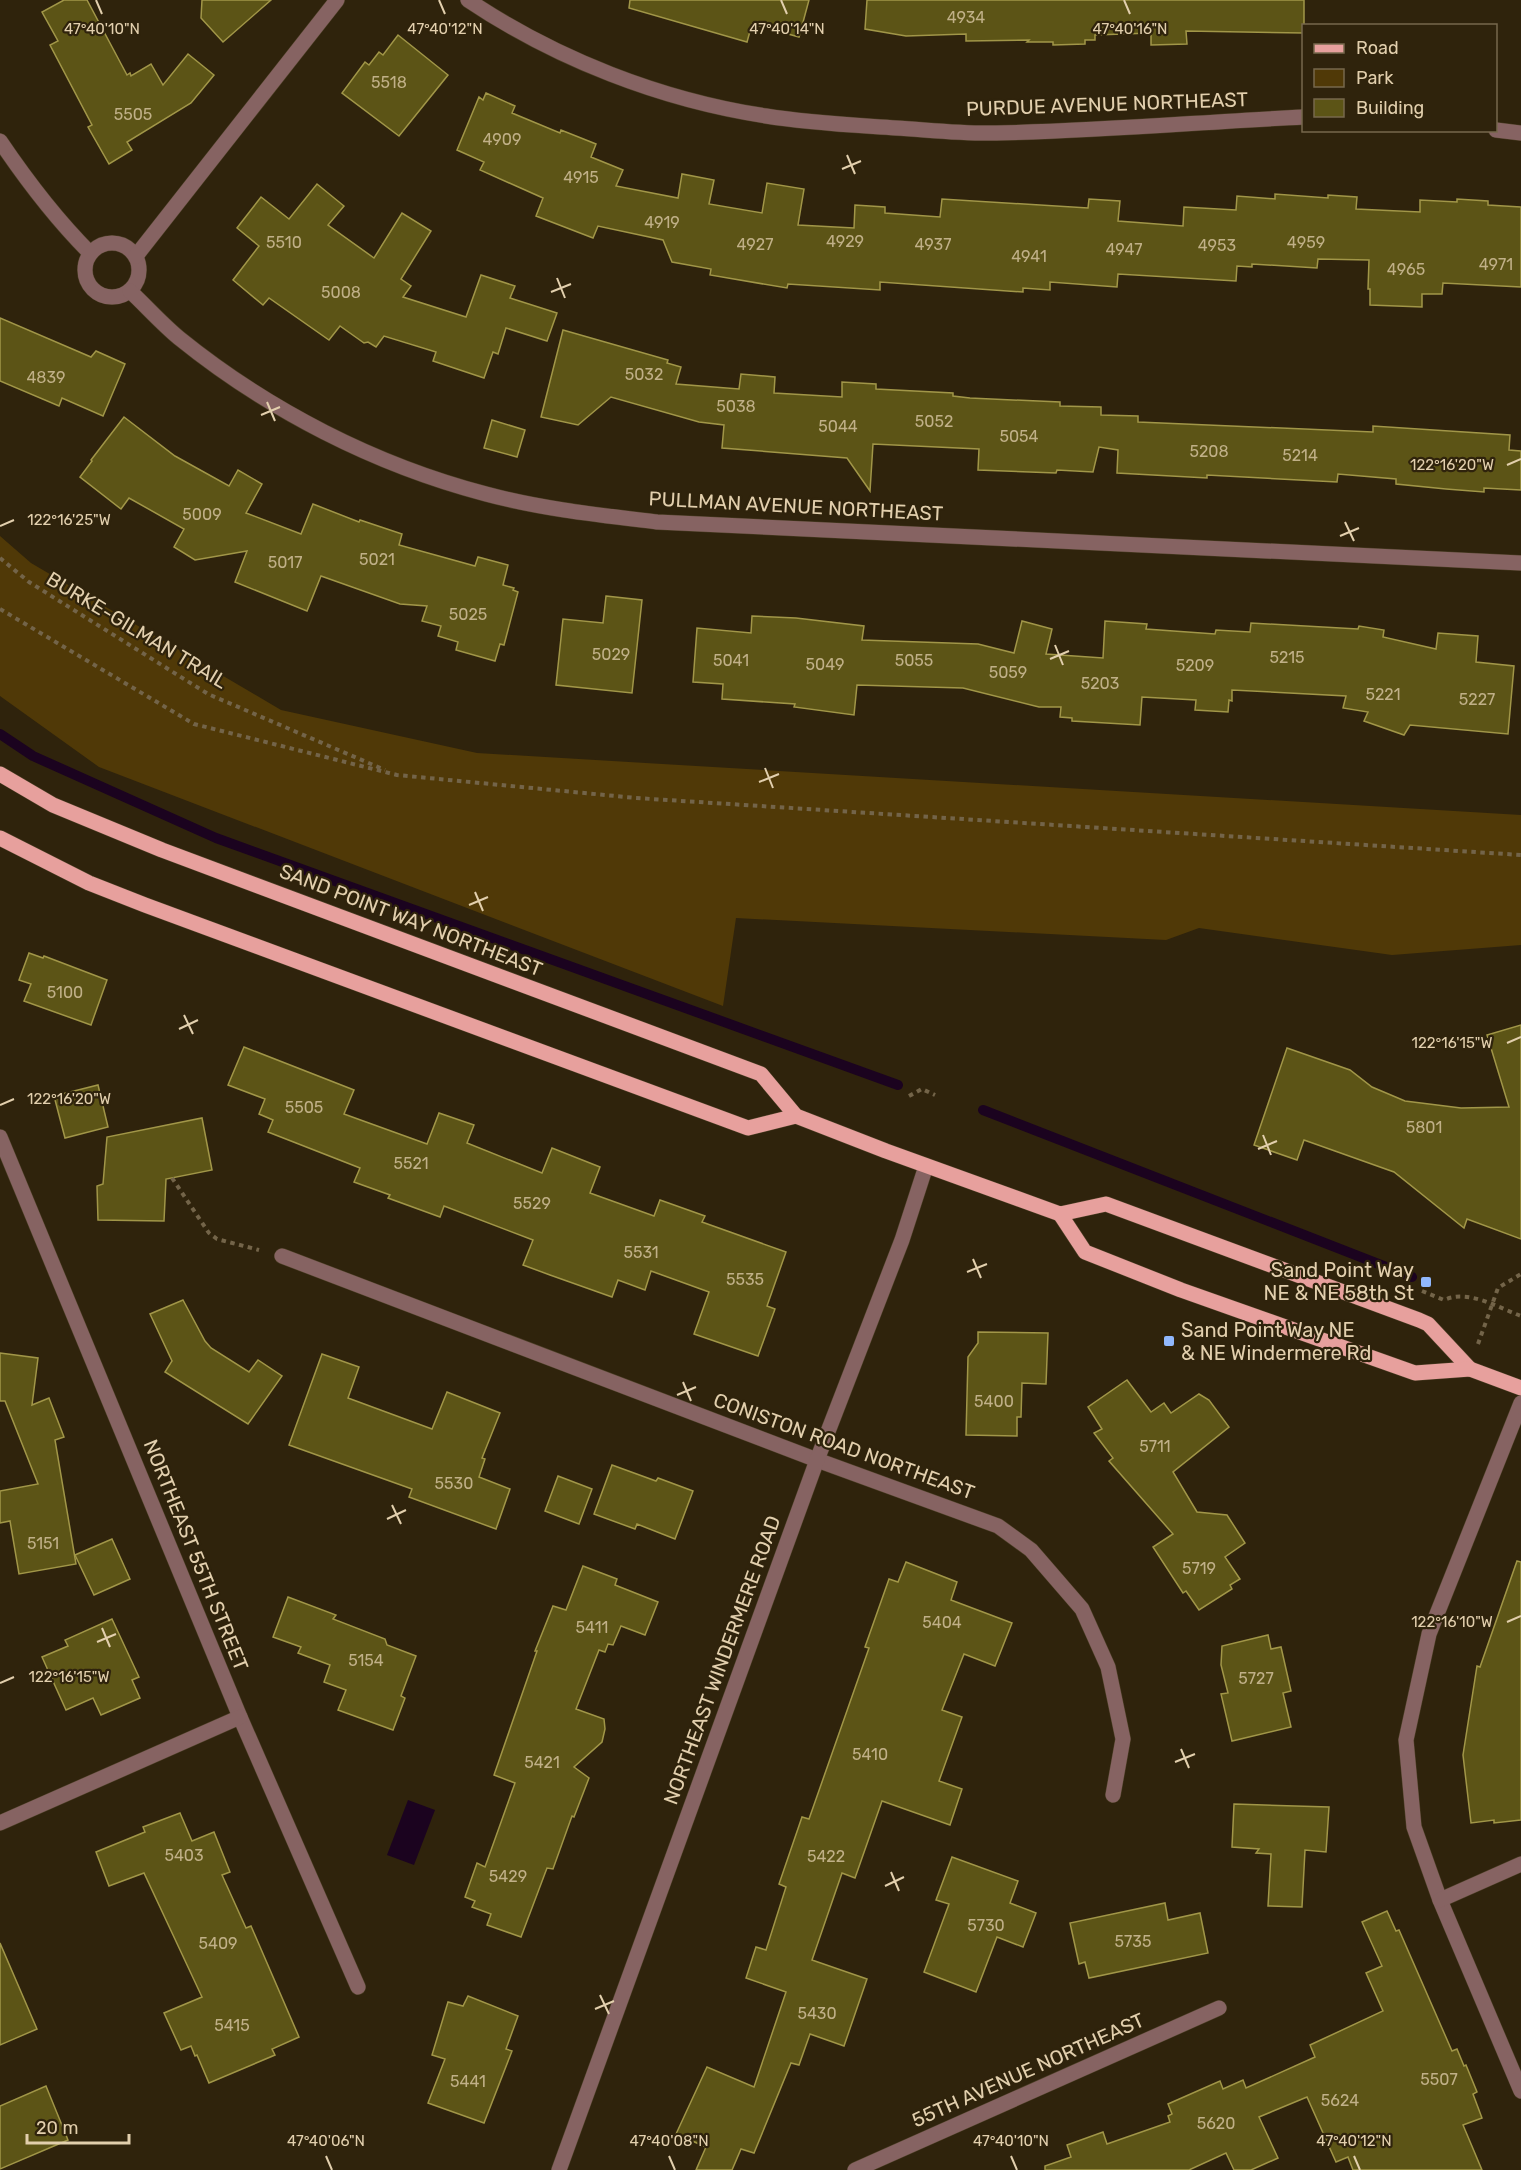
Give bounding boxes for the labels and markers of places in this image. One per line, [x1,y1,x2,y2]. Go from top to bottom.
place label: Sand Point Way NE & NE 58th St [1264,1258,1414,1305]
marker: Sand Point Way NE & NE 58th St [1419,1275,1433,1289]
place label: Sand Point Way NE & NE Windermere Rd [1181,1318,1371,1365]
marker: Sand Point Way NE & NE Windermere Rd [1162,1334,1176,1348]

